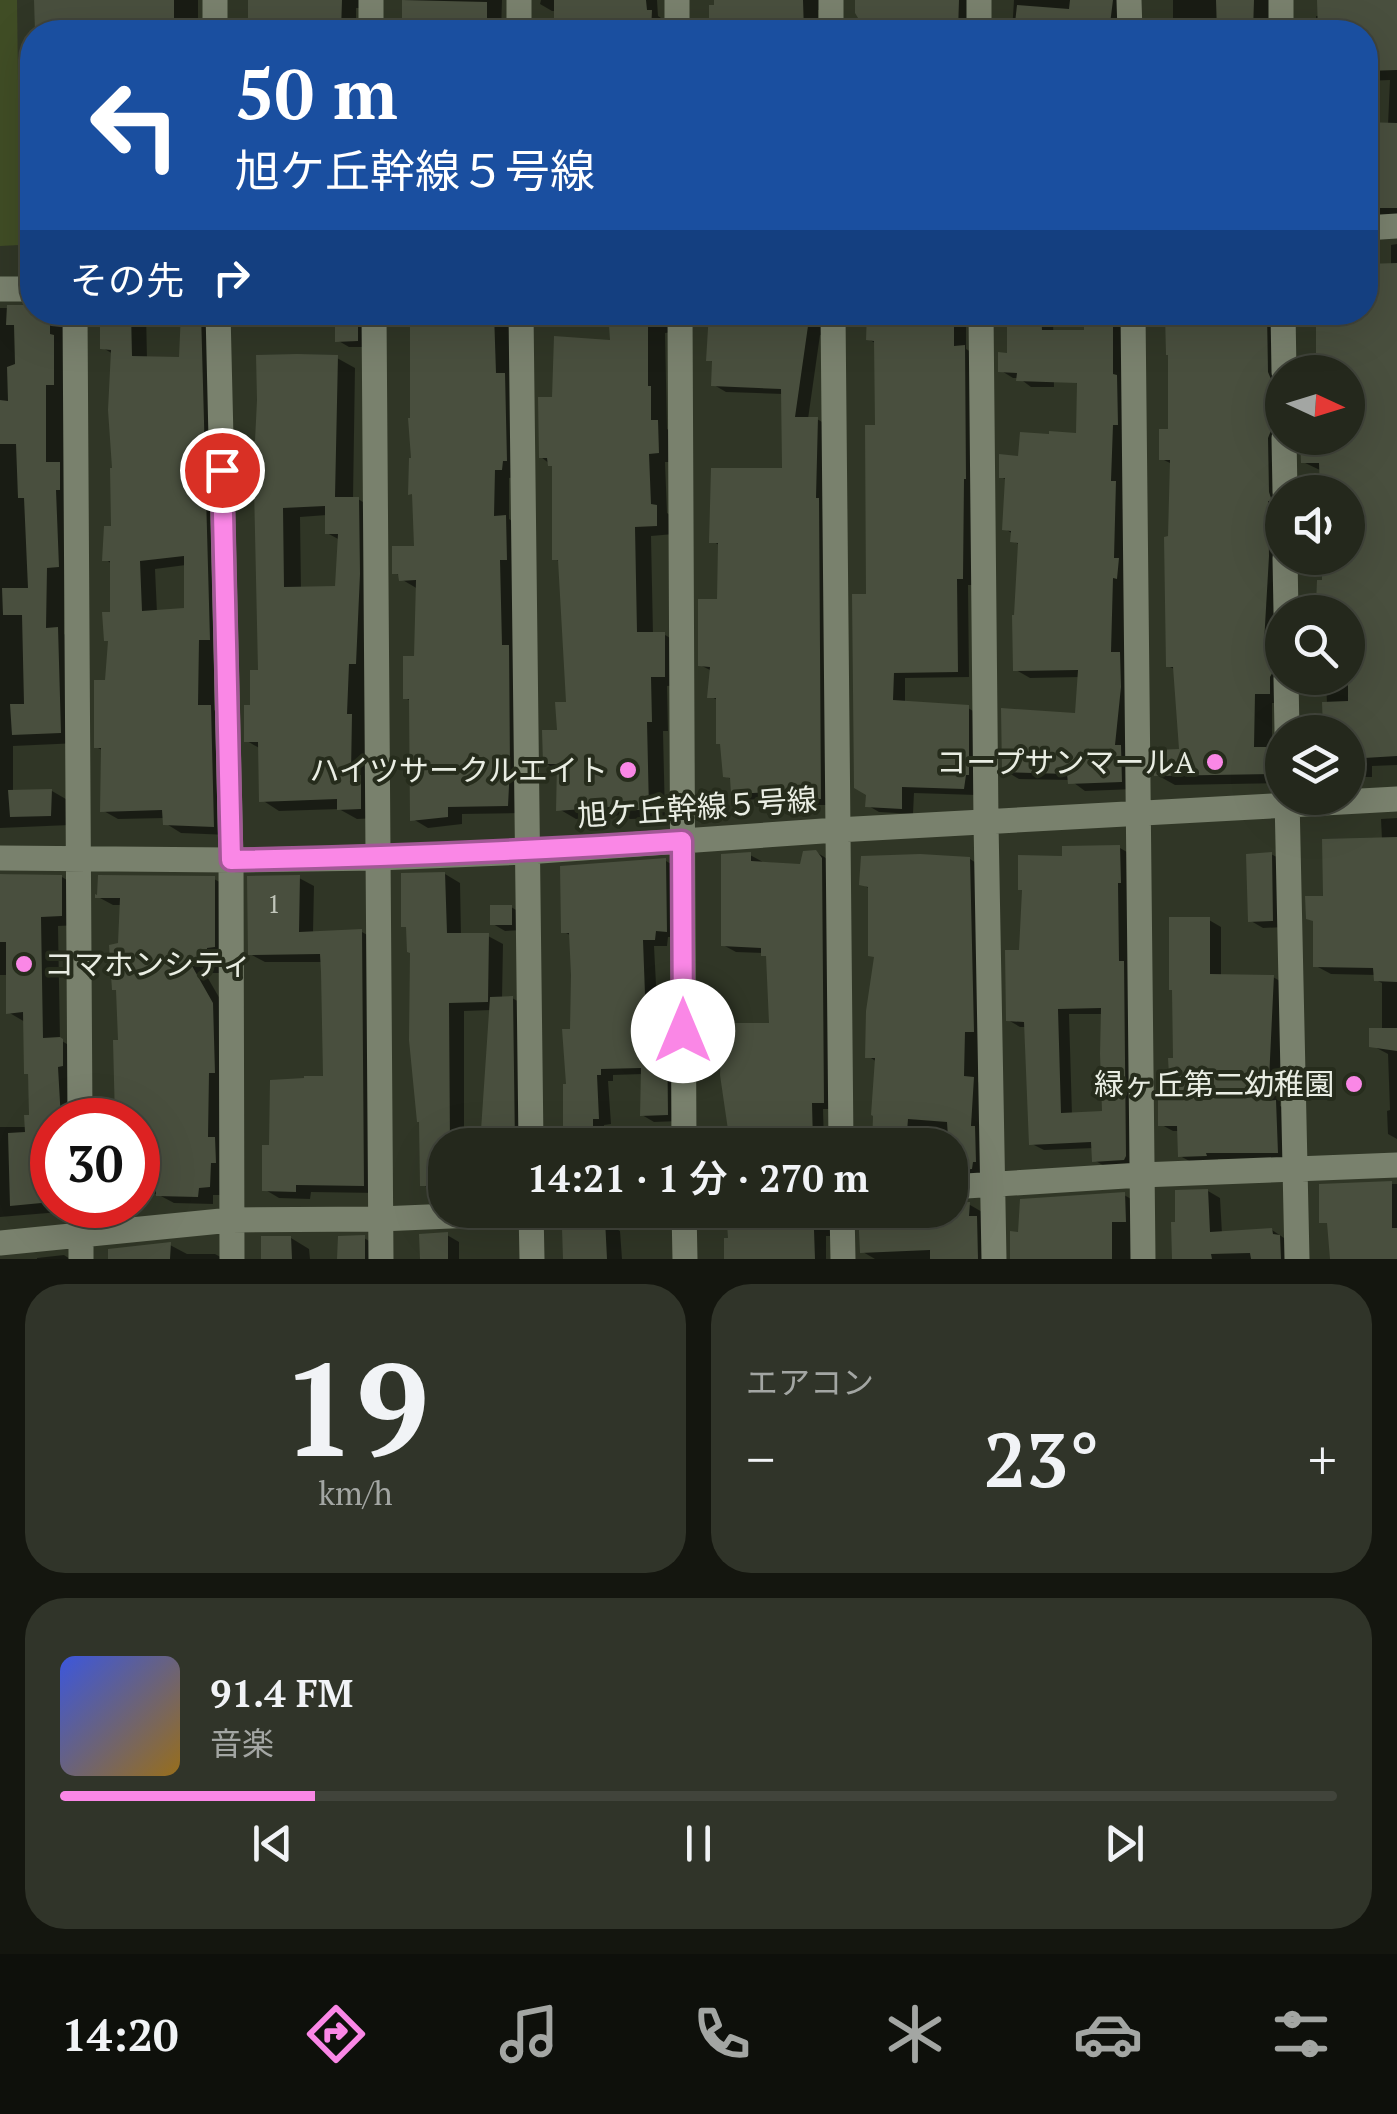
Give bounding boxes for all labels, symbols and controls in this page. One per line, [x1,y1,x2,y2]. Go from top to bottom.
text: 50 m [235,46,398,139]
icon: left [70,60,200,190]
text: 旭ケ丘幹線５号線 [235,140,595,200]
icon: right [204,250,259,305]
text: その先 [70,255,184,305]
north arrow [1265,355,1365,455]
map controls [1265,355,1365,815]
pin [180,428,265,513]
icon: arrive [195,443,250,498]
button: sound [1265,475,1365,575]
button: search [1265,595,1365,695]
button: layers [1265,715,1365,815]
place label: コープサンマールA [936,742,1195,782]
place label: ハイツサークルエイト [310,750,608,790]
marker: コープサンマールA [1204,751,1226,773]
marker: ハイツサークルエイト [617,759,639,781]
street label: 旭ケ丘幹線５号線 [576,779,818,835]
house number: 1 [267,887,281,920]
place label: コマホンシティ [44,944,252,984]
marker: コマホンシティ [13,953,35,975]
position arrow [631,979,735,1083]
place label: 緑ヶ丘第二幼稚園 [1094,1064,1334,1104]
marker: 緑ヶ丘第二幼稚園 [1343,1073,1365,1095]
speed limit sign: 30 [30,1098,160,1228]
text: 14:21 · 1 分 · 270 m [527,1153,869,1203]
text: 19 [282,1321,429,1493]
text: エアコン [746,1361,874,1403]
text: 23° [984,1409,1099,1508]
text: − [746,1422,775,1495]
text: + [1308,1422,1337,1495]
text: km/h [319,1472,392,1514]
text: 91.4 FM [210,1668,353,1718]
text: 音楽 [210,1722,274,1764]
icon: previous [245,1816,300,1871]
icon: pause [671,1816,726,1871]
icon: next [1097,1816,1152,1871]
icon: directions [301,1999,371,2069]
icon: music [494,1999,564,2069]
icon: phone [687,1999,757,2069]
icon: climate [880,1999,950,2069]
icon: car [1073,1999,1143,2069]
icon: filters [1266,1999,1336,2069]
text: 14:20 [61,2004,179,2064]

